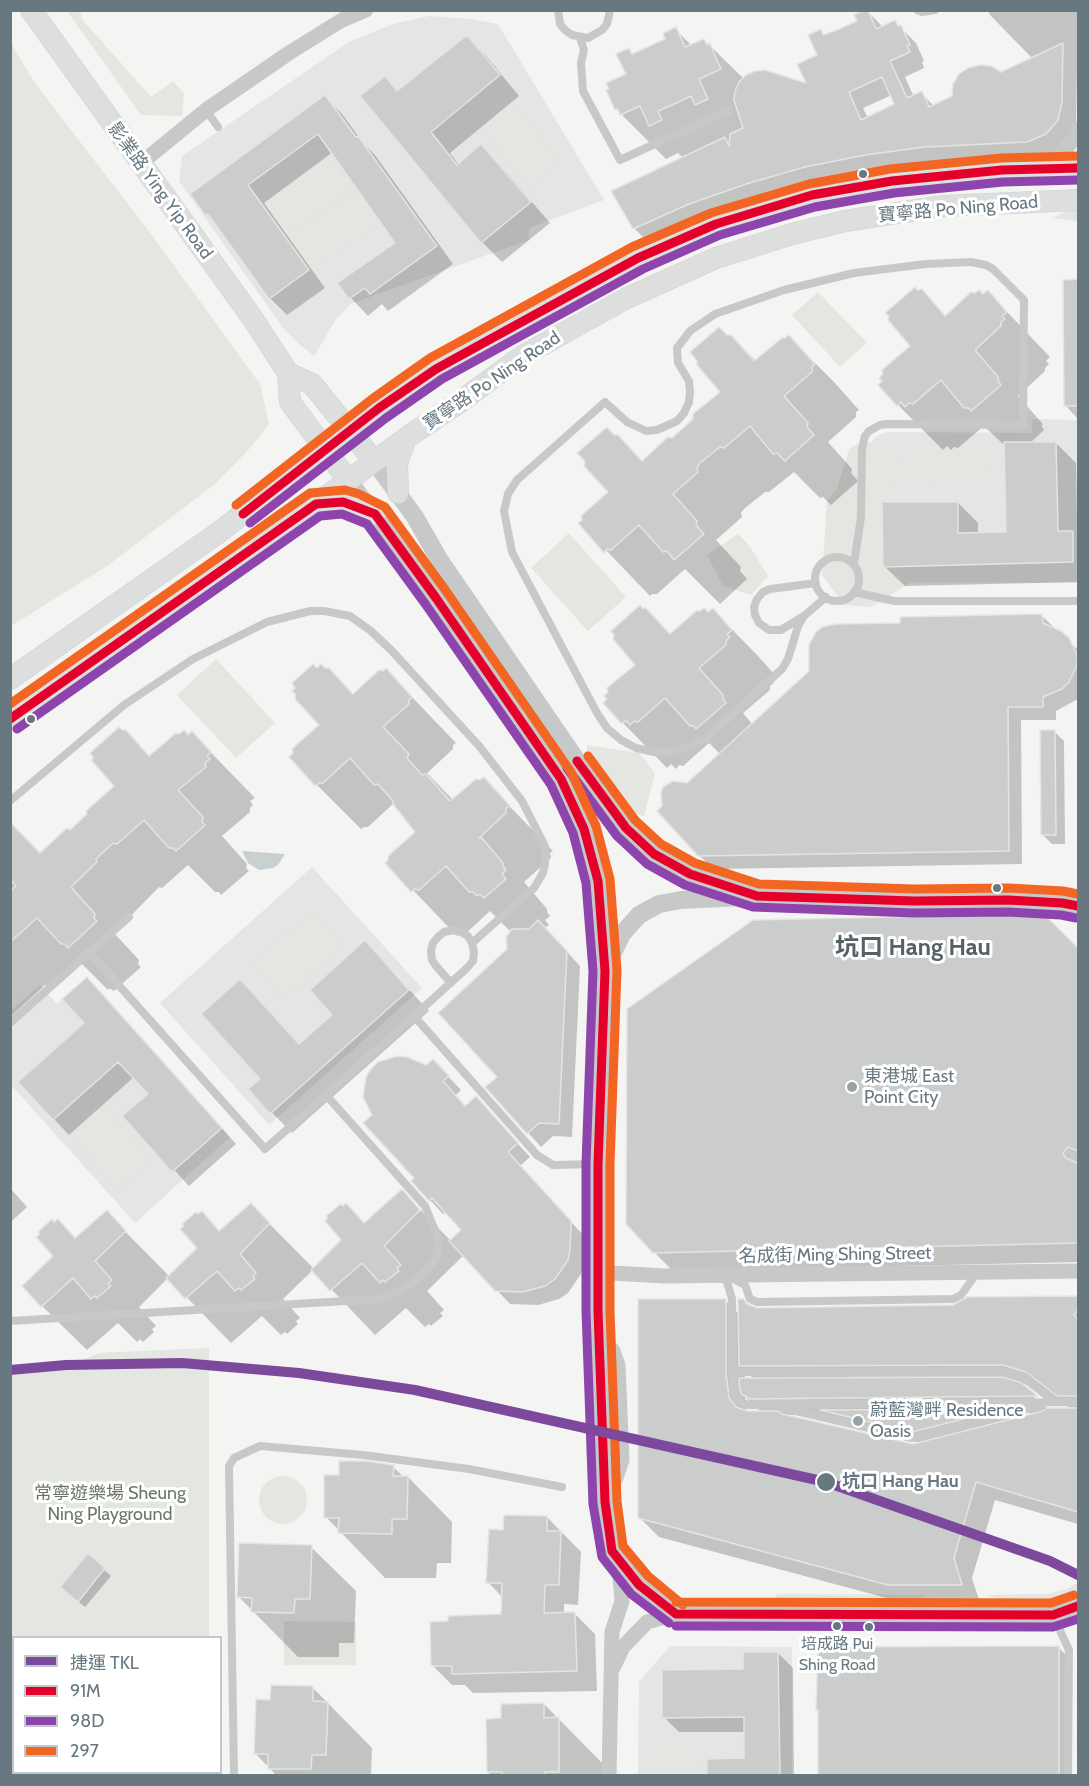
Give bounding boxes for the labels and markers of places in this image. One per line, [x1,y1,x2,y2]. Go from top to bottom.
unlabelled marker [857,168,869,180]
unlabelled marker [25,713,37,725]
unlabelled marker [991,882,1003,894]
place label: 東港城 East Point City [864,1066,954,1108]
marker: 東港城 East Point City [845,1080,859,1094]
place label: 蔚藍灣畔 Residence Oasis [870,1400,1024,1442]
marker: 蔚藍灣畔 Residence Oasis [851,1414,865,1428]
marker: 坑口 Hang Hau [815,1471,837,1493]
place label: 坑口 Hang Hau [842,1471,959,1493]
marker: 培成路 Pui Shing Road [831,1620,843,1632]
unlabelled marker [863,1621,875,1633]
place label: 培成路 Pui Shing Road [799,1634,875,1672]

